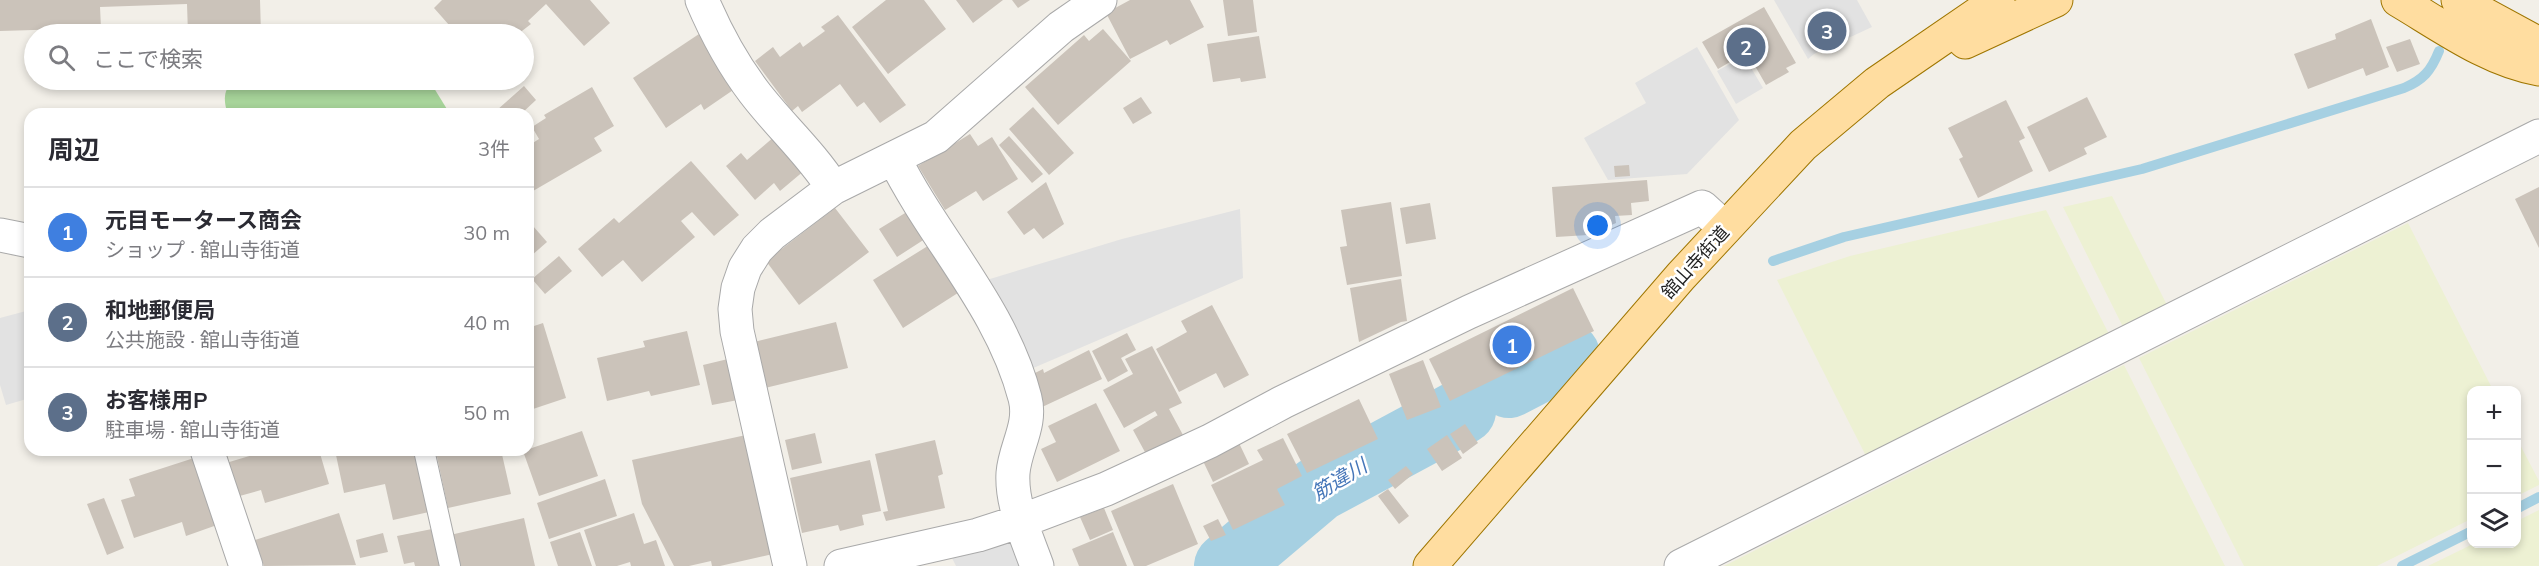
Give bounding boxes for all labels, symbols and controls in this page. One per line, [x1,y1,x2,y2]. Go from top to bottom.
pin: 3 [1808,9,1846,54]
search box [24,24,534,90]
pin: 2 [1726,24,1766,70]
icon: search [45,41,78,74]
text: ここで検索 [93,45,203,73]
text: 周辺 [48,133,100,166]
text: 3件 [478,136,510,161]
text: 元目モータース商会 [105,206,302,234]
your location [1583,211,1612,240]
text: 1 [62,220,74,245]
text: 30 m [463,220,510,245]
street label: 舘山寺街道 [1656,221,1734,303]
text: ショップ · 舘山寺街道 [105,237,300,262]
text: 和地郵便局 [105,296,215,324]
text: 2 [62,310,74,335]
text: 40 m [463,310,510,335]
pin: 1 [1492,322,1532,368]
text: 公共施設 · 舘山寺街道 [105,327,300,352]
text: お客様用P [105,386,208,414]
map controls [2467,386,2521,548]
button: + [2467,386,2521,440]
text: 3 [62,400,74,425]
text: 50 m [463,400,510,425]
text: 駐車場 · 舘山寺街道 [105,417,280,442]
button: − [2467,440,2521,494]
water label: 筋違川 [1307,452,1373,505]
button: layers [2467,494,2521,548]

